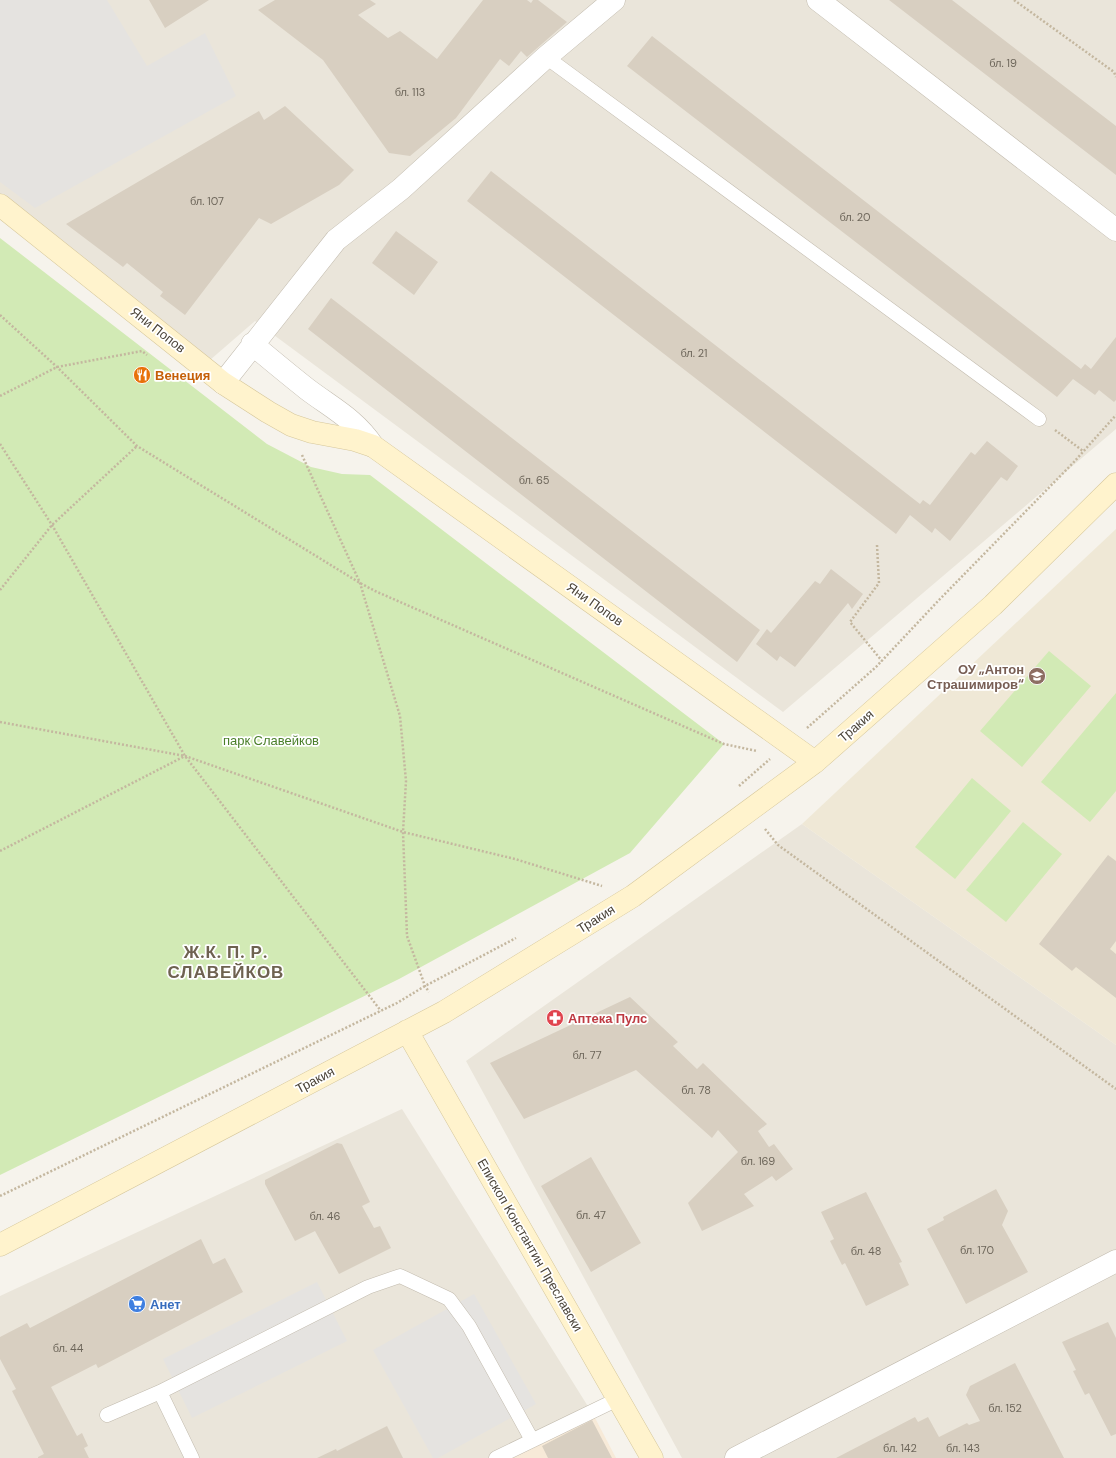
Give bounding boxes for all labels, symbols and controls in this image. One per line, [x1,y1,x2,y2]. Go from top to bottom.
house number: бл. 19 [989,56,1017,70]
house number: бл. 113 [395,85,425,99]
house number: бл. 107 [190,194,224,208]
house number: бл. 20 [839,210,871,224]
street label: Яни Попов [127,303,189,357]
house number: бл. 21 [680,346,708,360]
restaurant icon: Венеция [132,365,152,385]
place label: Венеция [155,367,210,384]
house number: бл. 65 [519,473,550,487]
street label: Яни Попов [563,578,627,630]
place label: ОУ „Антон Страшимиров“ [927,661,1024,693]
school or university icon: ОУ „Антон Страшимиров“ [1027,666,1047,686]
street label: Тракия [835,706,877,746]
park label: парк Славейков [223,732,319,749]
street label: Тракия [574,901,618,937]
district label: Ж.К. П. Р. СЛАВЕЙКОВ [168,941,284,983]
pharmacy icon: Аптека Пулс [545,1008,565,1028]
place label: Аптека Пулс [568,1010,647,1027]
house number: бл. 77 [572,1048,602,1062]
street label: Тракия [293,1063,337,1097]
house number: бл. 78 [681,1083,711,1097]
house number: бл. 169 [741,1154,775,1168]
street label: Епископ Константин Преславски [473,1155,587,1335]
house number: бл. 47 [576,1208,606,1222]
house number: бл. 46 [310,1209,341,1223]
house number: бл. 170 [960,1243,994,1257]
house number: бл. 48 [851,1244,881,1258]
supermarket icon: Анет [127,1294,147,1314]
place label: Анет [150,1296,181,1313]
house number: бл. 44 [53,1341,84,1355]
house number: бл. 152 [988,1401,1022,1415]
house number: бл. 142 [883,1441,917,1455]
house number: бл. 143 [946,1441,980,1455]

